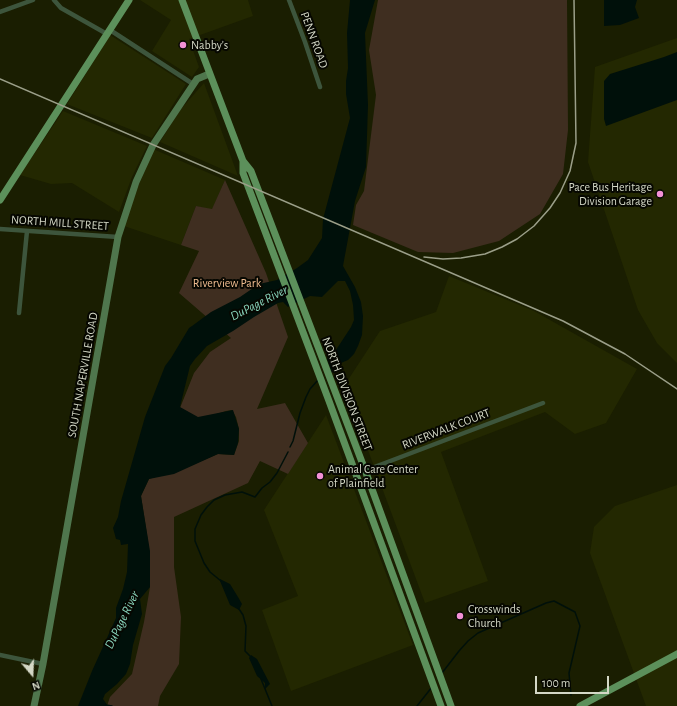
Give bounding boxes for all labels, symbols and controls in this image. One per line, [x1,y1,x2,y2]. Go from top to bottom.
street label: PENN ROAD [297,10,331,70]
place label: Nabby’s [191,38,228,52]
marker: Nabby’s [178,40,188,50]
place label: Pace Bus Heritage Division Garage [568,180,652,208]
marker: Pace Bus Heritage Division Garage [655,189,665,199]
street label: NORTH MILL STREET [11,212,109,234]
park label: Riverview Park [193,276,261,290]
water label: DuPage River [228,282,290,324]
street label: SOUTH NAPERVILLE ROAD [65,311,101,439]
street label: NORTH DIVISION STREET [319,335,375,453]
street label: RIVERWALK COURT [400,406,492,452]
place label: Animal Care Center of Plainfield [328,462,418,490]
marker: Animal Care Center of Plainfield [315,471,325,481]
water label: DuPage River [101,589,143,651]
place label: Crosswinds Church [468,602,520,630]
marker: Crosswinds Church [455,611,465,621]
north arrow [12,654,52,694]
scale bar [537,668,611,694]
text: 100 m [542,677,570,689]
text: N [31,679,41,692]

